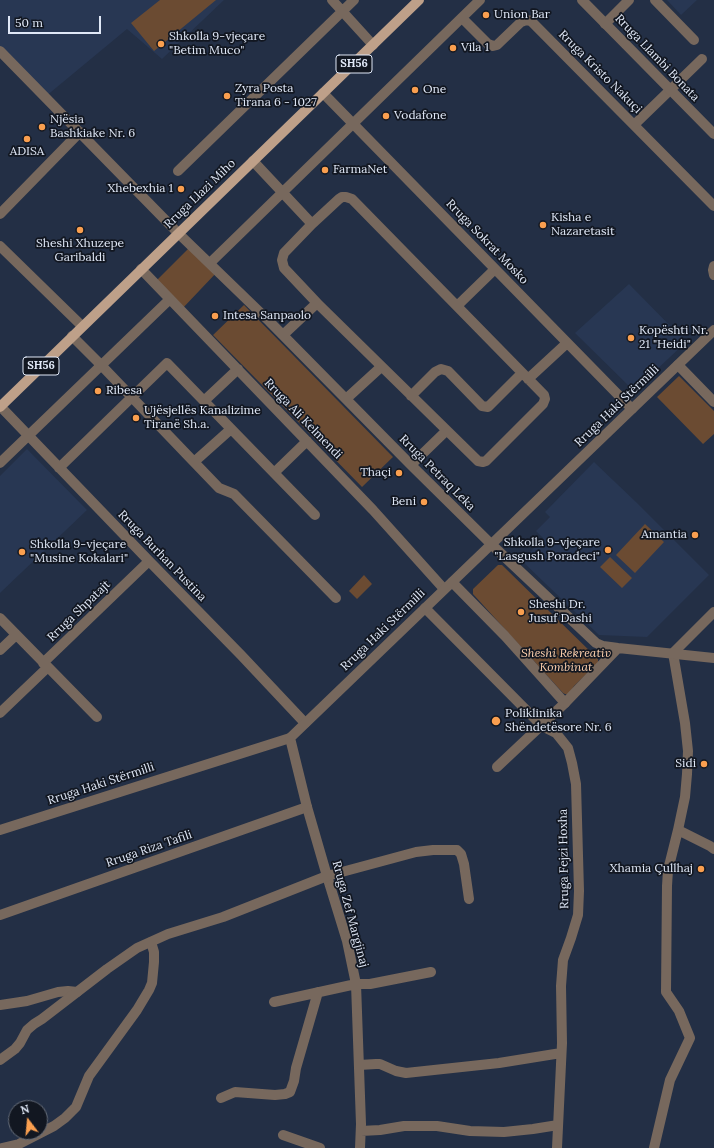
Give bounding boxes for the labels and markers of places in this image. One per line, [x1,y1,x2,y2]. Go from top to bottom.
place label: Union Bar [494,8,550,22]
marker: Union Bar [481,10,491,20]
place label: Shkolla 9-vjeçare "Betim Muco" [169,30,265,58]
marker: Shkolla 9-vjeçare "Betim Muco" [156,39,166,49]
place label: Vila 1 [461,41,489,55]
marker: Vila 1 [448,43,458,53]
place label: Zyra Posta Tirana 6 - 1027 [235,82,317,110]
place label: One [423,83,446,97]
marker: One [410,85,420,95]
marker: Zyra Posta Tirana 6 - 1027 [222,91,232,101]
place label: Vodafone [394,109,447,123]
marker: Vodafone [381,111,391,121]
place label: Njësia Bashkiake Nr. 6 [50,113,135,141]
marker: Njësia Bashkiake Nr. 6 [37,122,47,132]
marker: ADISA [22,134,32,144]
place label: ADISA [10,145,44,159]
place label: FarmaNet [333,163,387,177]
marker: FarmaNet [320,165,330,175]
place label: Xhebexhia 1 [107,182,173,196]
marker: Xhebexhia 1 [176,184,186,194]
place label: Kisha e Nazaretasit [551,211,615,239]
marker: Kisha e Nazaretasit [538,220,548,230]
marker: Sheshi Xhuzepe Garibaldi [75,225,85,235]
place label: Sheshi Xhuzepe Garibaldi [36,237,124,265]
place label: Intesa Sanpaolo [223,309,311,323]
marker: Intesa Sanpaolo [210,311,220,321]
place label: Kopështi Nr. 21 "Heidi" [639,324,708,352]
marker: Kopështi Nr. 21 "Heidi" [626,333,636,343]
place label: Ribesa [106,384,142,398]
marker: Ribesa [93,386,103,396]
place label: Ujësjellës Kanalizime Tiranë Sh.a. [144,404,261,432]
marker: Ujësjellës Kanalizime Tiranë Sh.a. [131,413,141,423]
place label: Thaçi [360,466,391,480]
marker: Thaçi [394,468,404,478]
place label: Beni [391,495,416,509]
marker: Beni [419,497,429,507]
place label: Amantia [641,528,687,542]
marker: Amantia [690,530,700,540]
place label: Shkolla 9-vjeçare "Lasgush Poradeci" [494,536,600,564]
place label: Shkolla 9-vjeçare "Musine Kokalari" [30,538,128,566]
marker: Shkolla 9-vjeçare "Lasgush Poradeci" [603,545,613,555]
marker: Shkolla 9-vjeçare "Musine Kokalari" [17,547,27,557]
place label: Sheshi Dr. Jusuf Dashi [529,598,592,626]
marker: Sheshi Dr. Jusuf Dashi [516,607,526,617]
place label: Poliklinika Shëndetësore Nr. 6 [505,707,612,735]
marker: Poliklinika Shëndetësore Nr. 6 [490,715,502,727]
place label: Sidi [675,757,696,771]
marker: Sidi [699,759,709,769]
place label: Xhamia Çullhaj [610,862,693,876]
marker: Xhamia Çullhaj [696,864,706,874]

